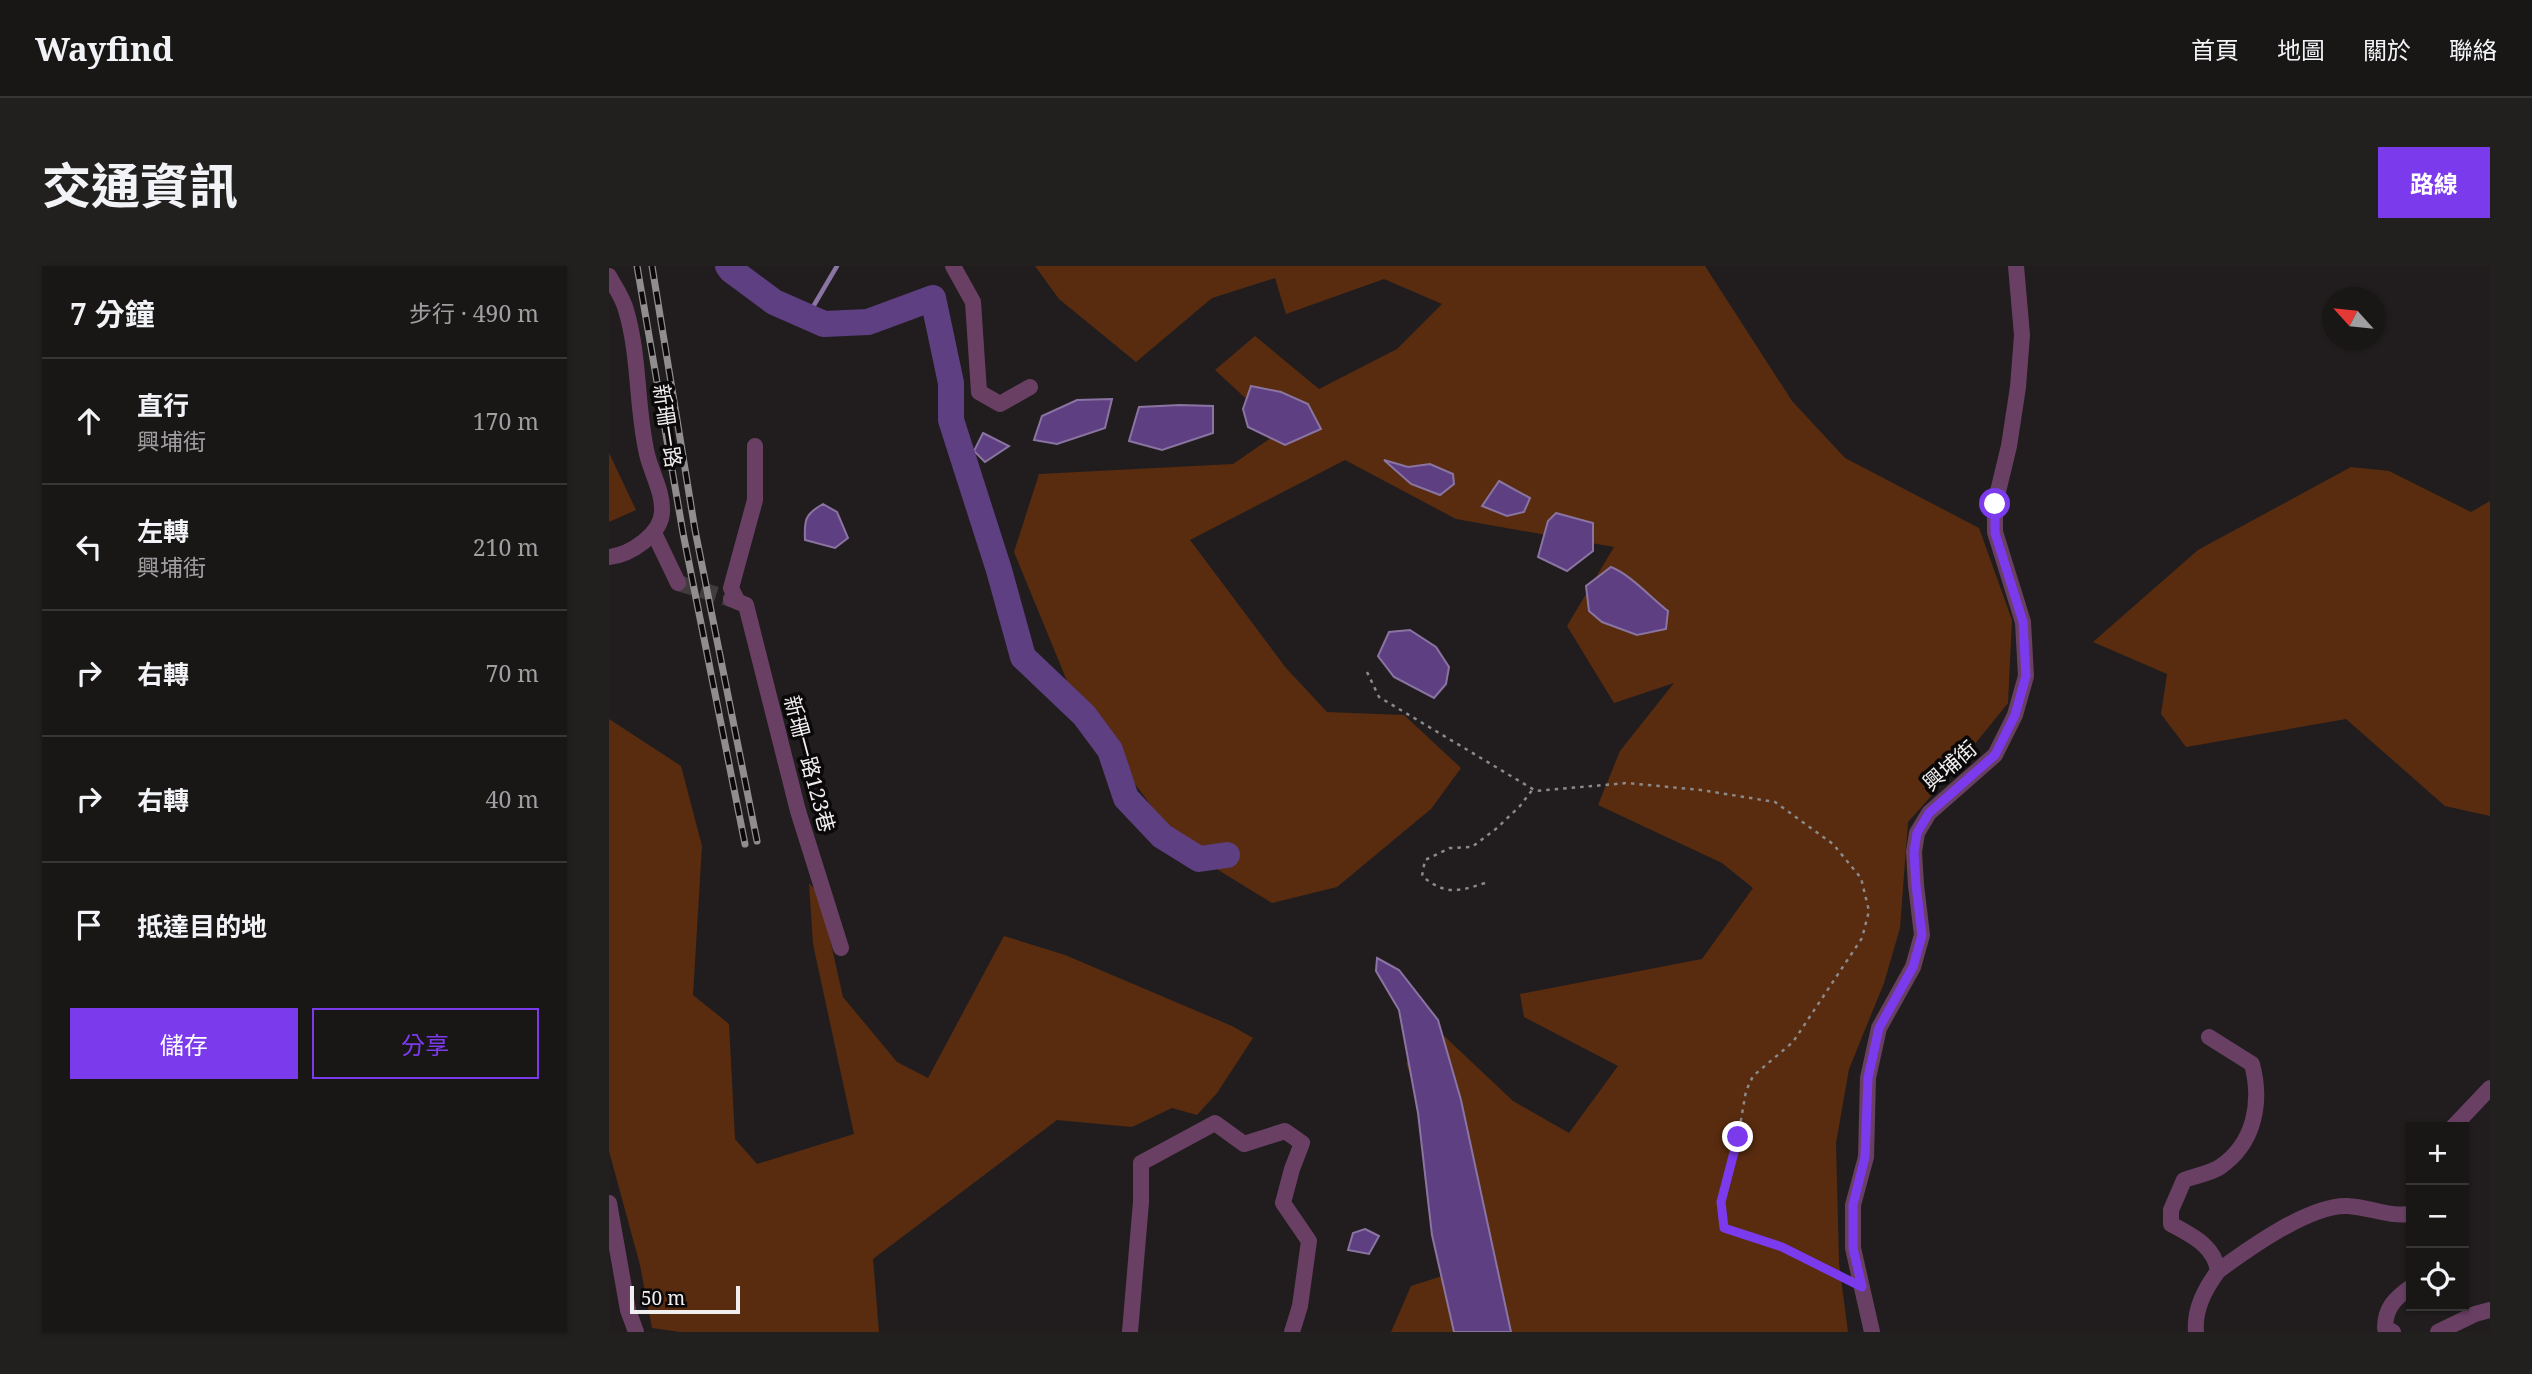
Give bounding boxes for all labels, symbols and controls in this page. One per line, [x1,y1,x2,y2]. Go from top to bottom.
text: Wayfind [35,26,174,71]
text: 首頁 [2191,33,2239,66]
text: 地圖 [2277,33,2325,66]
text: 關於 [2363,33,2411,66]
text: 聯絡 [2449,33,2497,66]
button: 路線 [2378,147,2490,218]
text: 交通資訊 [42,152,238,218]
north arrow [2322,287,2385,350]
text: 7 分鐘 [70,293,155,334]
text: 步行 · 490 m [409,297,539,329]
street label: 新珊一路 [648,382,688,470]
text: 直行 [137,387,189,423]
icon: ahead [70,402,108,440]
text: 170 m [473,405,539,437]
text: 興埔街 [137,425,206,457]
route start [1979,488,2010,519]
text: 左轉 [137,513,189,549]
icon: left [70,528,108,566]
text: 210 m [473,531,539,563]
text: 興埔街 [137,551,206,583]
icon: right [70,654,108,692]
text: 右轉 [137,656,189,692]
text: 70 m [486,657,539,689]
street label: 新珊一路123巷 [778,692,842,835]
street label: 興埔街 [1916,734,1982,796]
icon: right [70,780,108,818]
text: 右轉 [137,782,189,818]
text: 40 m [486,783,539,815]
icon: arrive [70,906,108,944]
text: 抵達目的地 [137,908,267,944]
button: 儲存 [70,1008,298,1079]
button: 分享 [312,1008,539,1079]
route end [1722,1121,1753,1152]
map controls [2406,1122,2469,1311]
button: + [2406,1122,2469,1185]
button: − [2406,1185,2469,1248]
button: locate [2406,1248,2469,1311]
scale bar [630,1283,740,1315]
text: 50 m [641,1285,685,1311]

